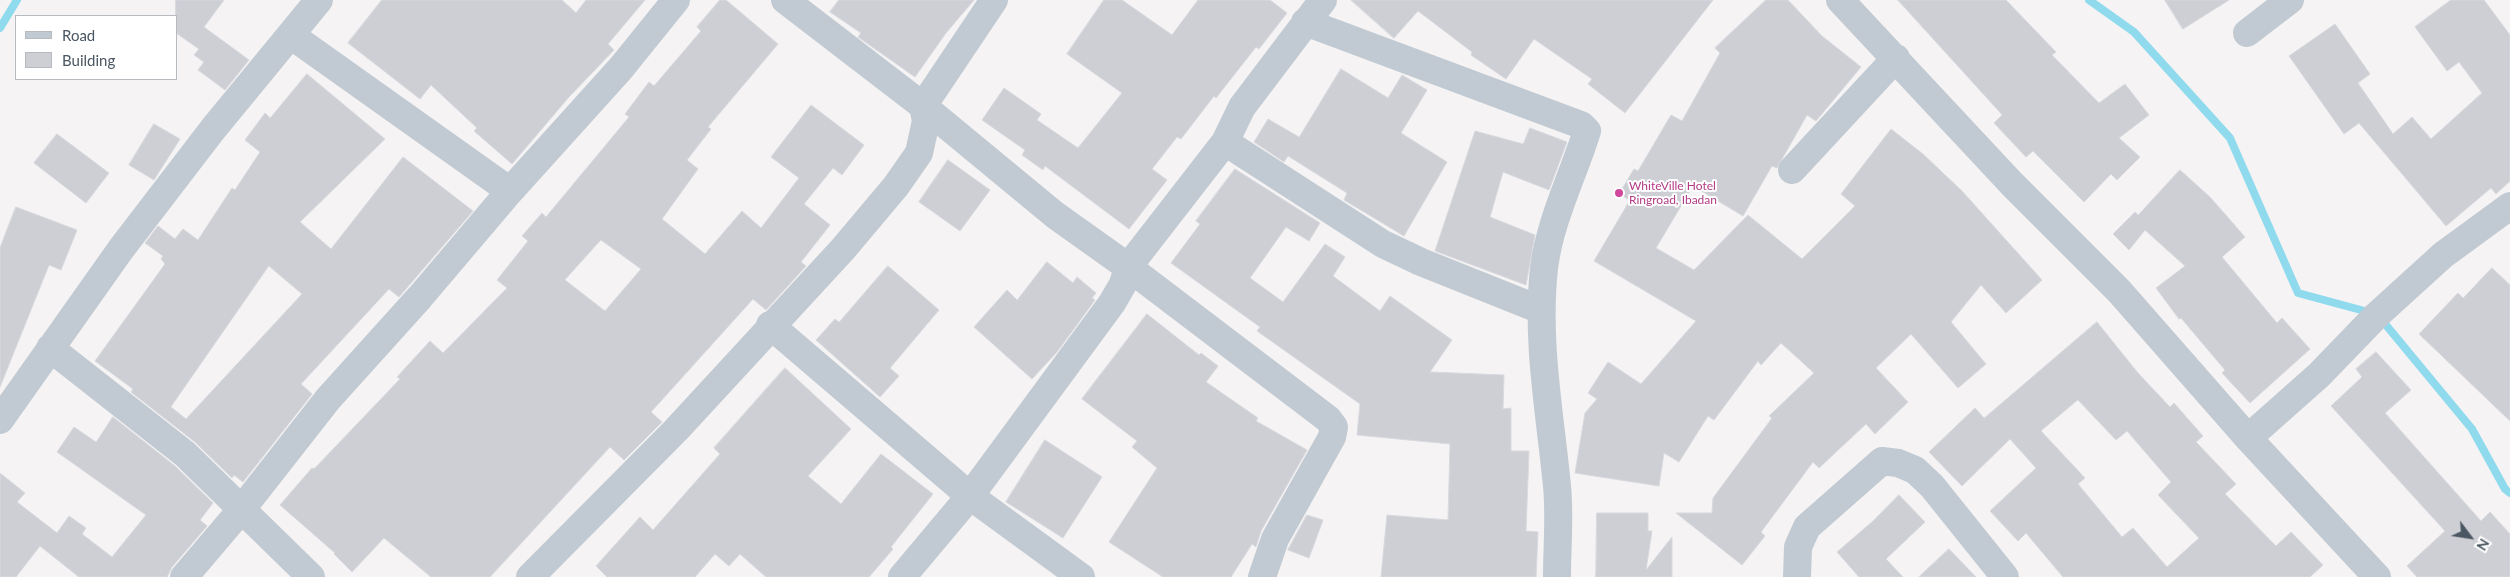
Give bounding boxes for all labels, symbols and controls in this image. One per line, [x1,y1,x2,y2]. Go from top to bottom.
legend [15,15,178,80]
text: Road [62,26,95,44]
text: Building [62,51,115,69]
place label: WhiteVille Hotel Ringroad, Ibadan [1629,179,1717,207]
marker: WhiteVille Hotel Ringroad, Ibadan [1613,187,1625,199]
north arrow [2445,512,2495,562]
text: N [2473,536,2493,554]

